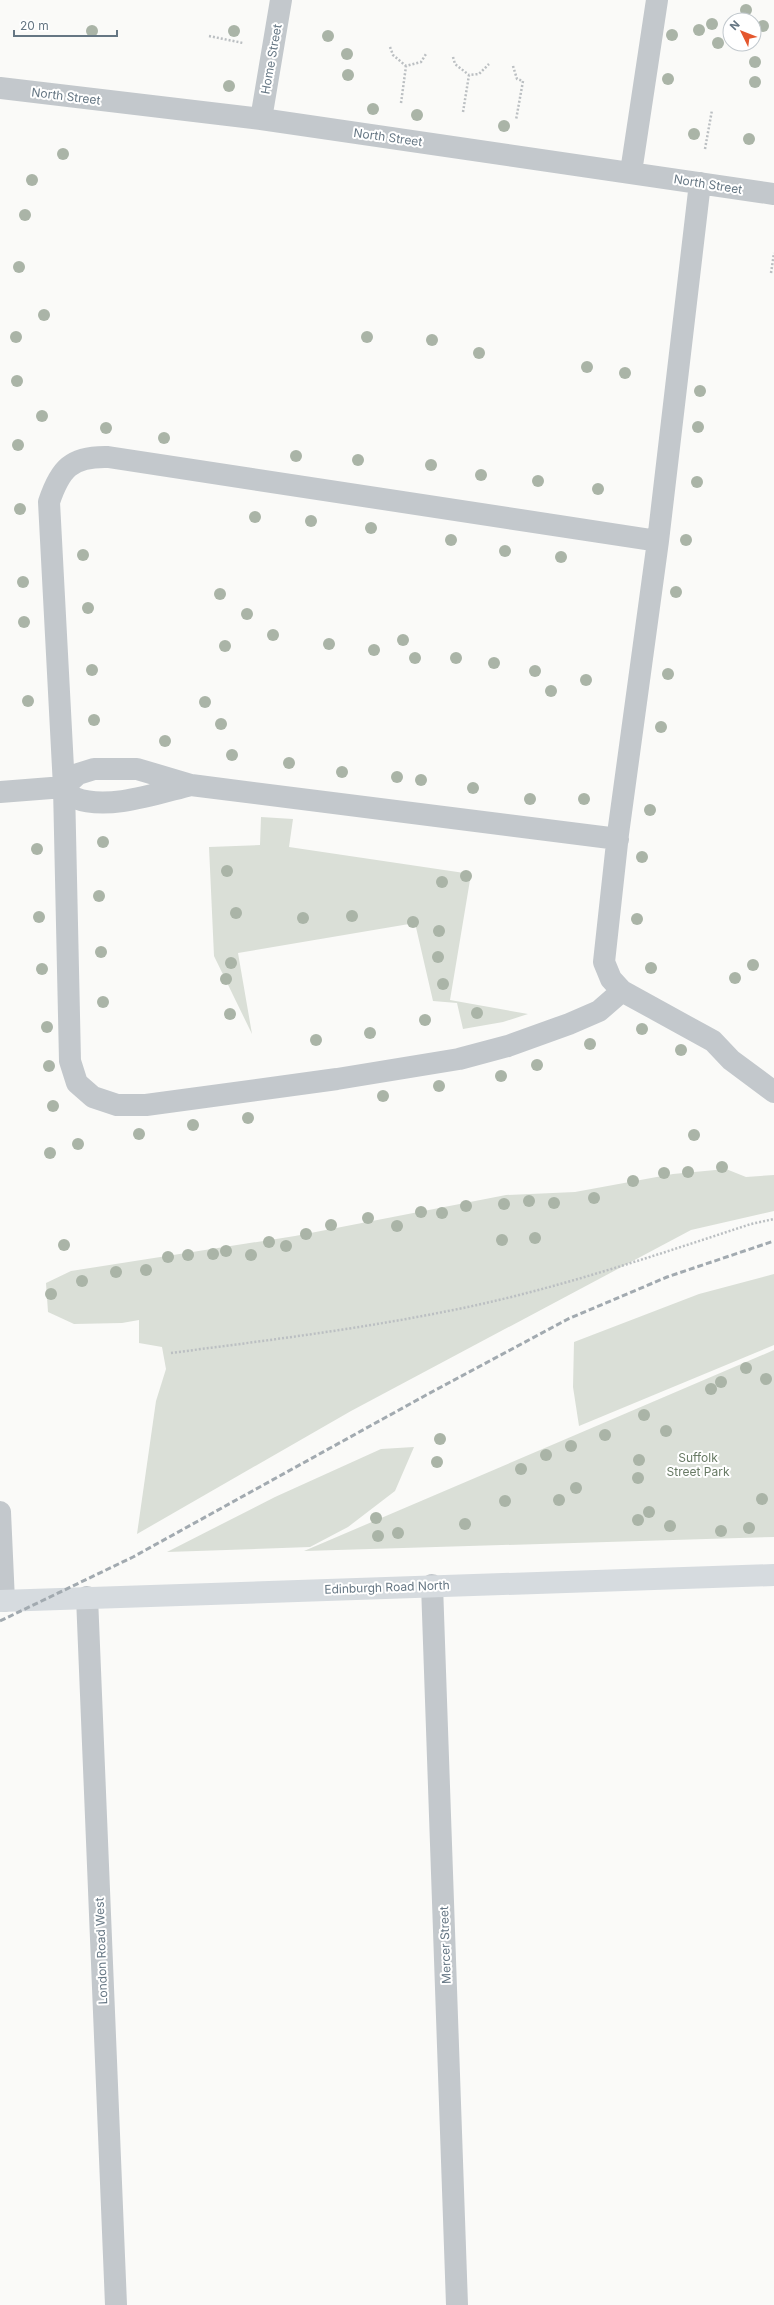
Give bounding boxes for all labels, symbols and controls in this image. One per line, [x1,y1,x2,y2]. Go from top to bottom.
scale bar [14,12,117,38]
north arrow [722,12,762,52]
text: N [727,17,743,33]
text: 20 m [20,18,49,33]
street label: Home Street [257,23,285,95]
street label: North Street [31,84,101,108]
street label: North Street [353,125,423,149]
street label: North Street [673,171,743,197]
park label: Suffolk Street Park [667,1450,730,1479]
street label: Edinburgh Road North [324,1577,450,1597]
street label: London Road West [92,1897,110,2005]
street label: Mercer Street [436,1906,454,1984]

